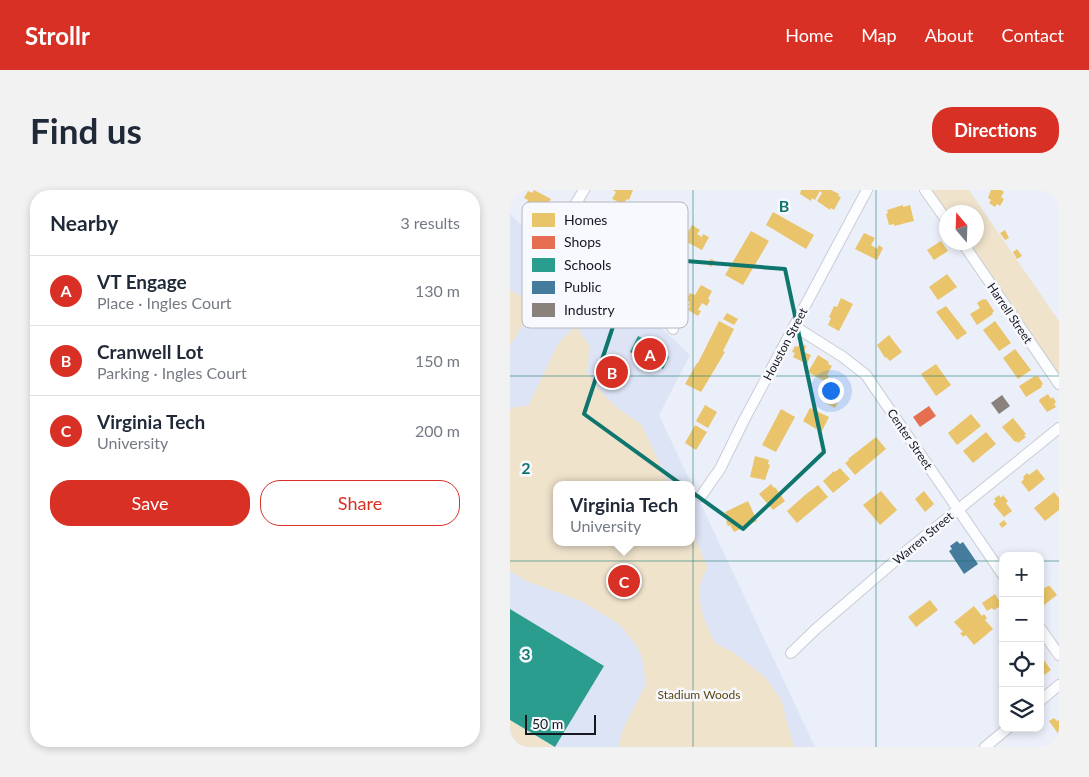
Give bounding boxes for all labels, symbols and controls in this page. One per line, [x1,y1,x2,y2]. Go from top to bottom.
text: Strollr [25,21,90,50]
text: Home [785,24,833,46]
text: Map [861,24,897,46]
text: About [925,24,974,46]
text: Contact [1002,24,1064,46]
button: Directions [932,107,1059,153]
text: Find us [30,109,142,151]
text: B [779,196,789,215]
legend [522,202,688,328]
north arrow [939,205,984,250]
text: Nearby [50,210,118,235]
text: Homes [564,211,607,228]
text: 3 results [400,213,460,232]
text: Shops [564,233,601,250]
text: Schools [564,256,611,273]
text: VT Engage [97,270,187,293]
text: Public [564,278,602,295]
street label: Harrell Street [984,280,1036,347]
text: A [60,281,72,300]
text: 130 m [415,281,460,300]
text: Place · Ingles Court [97,293,232,312]
text: Industry [564,301,615,318]
street label: Houston Street [760,304,811,383]
pin: A [634,335,666,373]
text: Cranwell Lot [97,340,203,363]
text: B [61,351,71,370]
text: 150 m [415,351,460,370]
pin: B [596,353,628,391]
text: Parking · Ingles Court [97,363,247,382]
your location [818,378,844,404]
street label: Center Street [884,406,936,473]
text: Virginia Tech [97,410,205,433]
text: C [61,421,71,440]
text: 200 m [415,421,460,440]
text: University [97,433,168,452]
text: 2 [521,458,531,477]
button: Save [50,480,250,526]
button: Share [260,480,460,526]
popup [553,481,695,546]
text: Virginia Tech [570,493,678,516]
street label: Warren Street [890,508,957,567]
text: University [570,516,641,535]
map controls [999,552,1044,732]
button: + [999,552,1044,597]
pin: C [608,562,640,600]
button: − [999,597,1044,642]
button: locate [999,642,1044,687]
text: 3 [521,644,531,663]
park label: Stadium Woods [658,687,740,702]
button: layers [999,687,1044,732]
scale bar [525,712,596,735]
text: 50 m [532,715,563,732]

